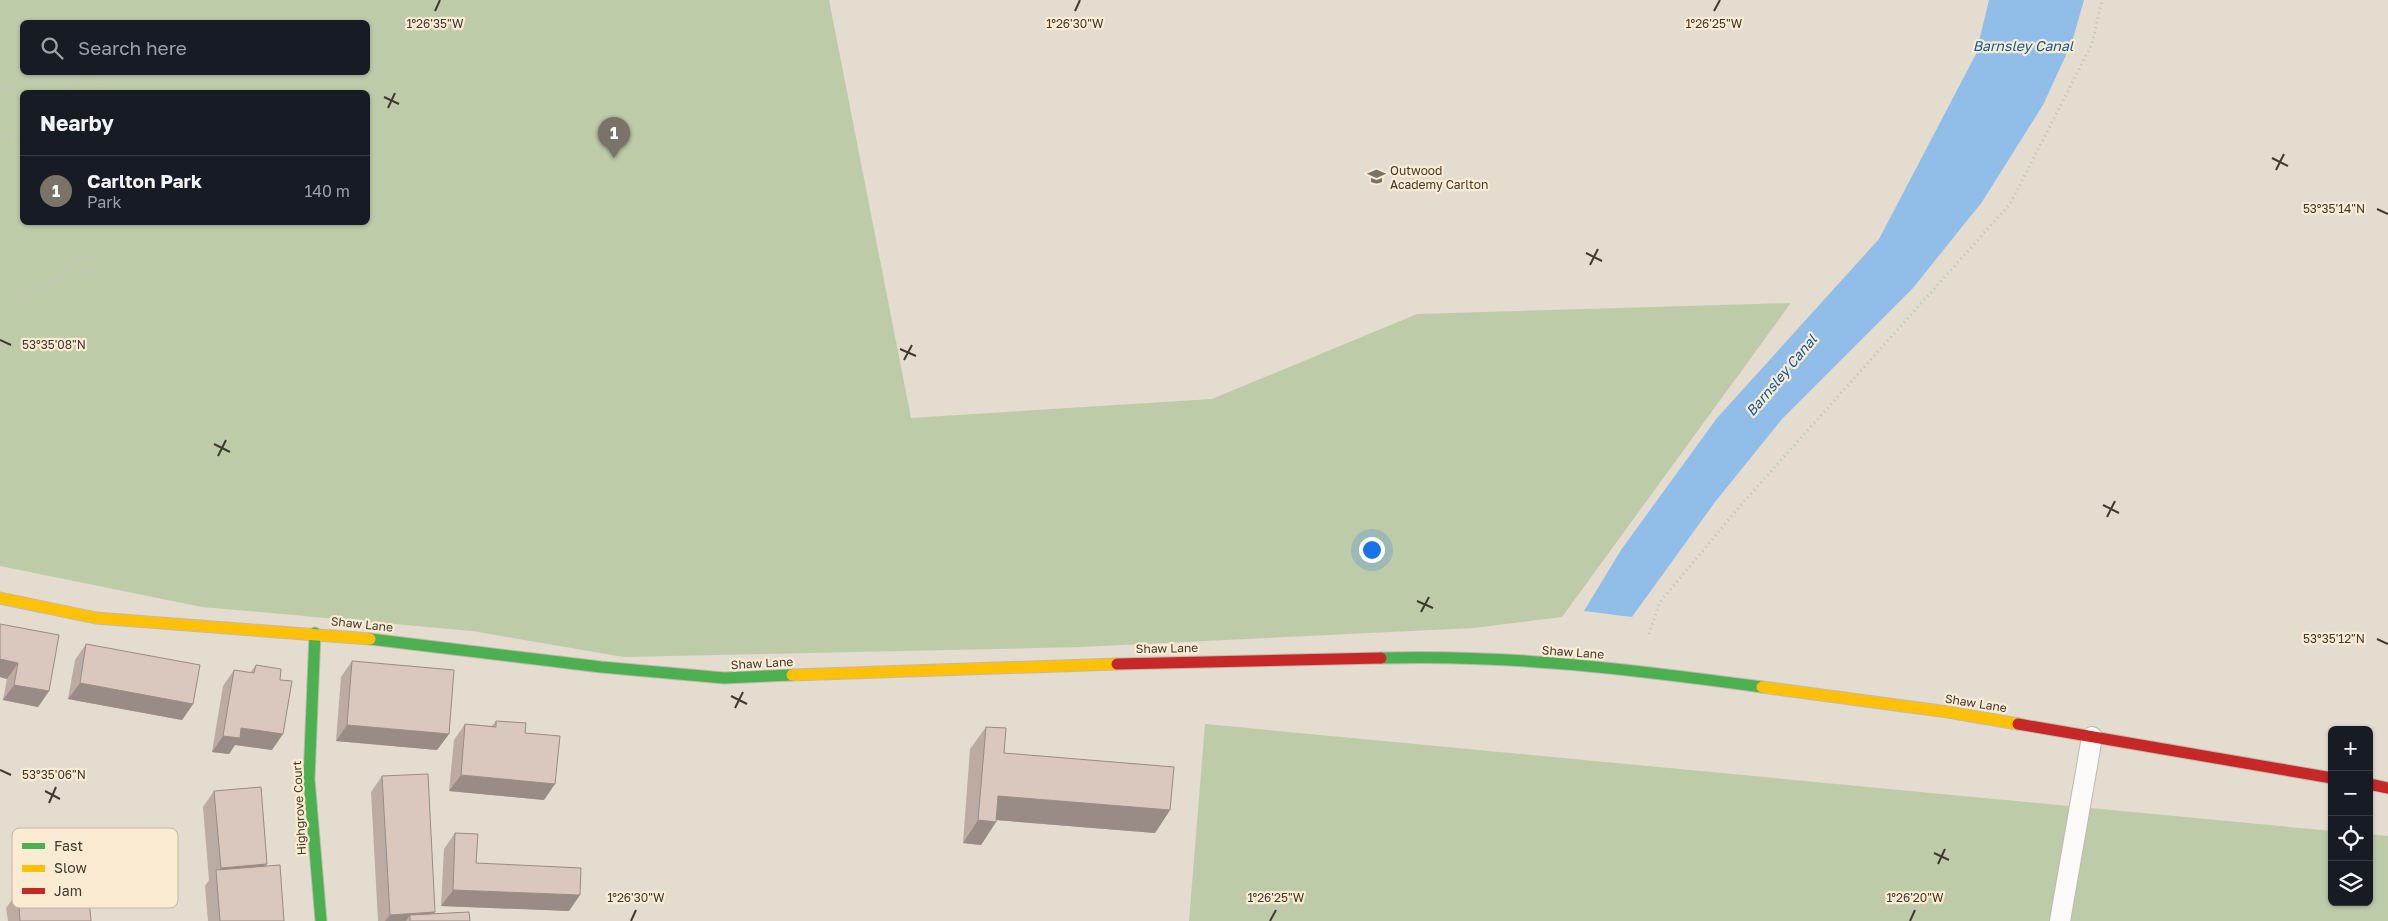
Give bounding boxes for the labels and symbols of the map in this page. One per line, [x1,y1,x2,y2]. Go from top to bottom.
text: 1°26'35"W [407,16,464,31]
text: 1°26'30"W [1046,16,1104,31]
text: 1°26'25"W [1686,16,1743,31]
water label: Barnsley Canal [1973,37,2074,54]
pin: 1 [598,117,630,158]
place label: Outwood Academy Carlton [1390,163,1488,192]
school or university icon: Outwood Academy Carlton [1366,167,1386,187]
text: 53°35'14"N [2303,201,2365,216]
water label: Barnsley Canal [1742,331,1820,419]
text: 53°35'08"N [22,337,86,352]
your location [1359,537,1385,563]
street label: Shaw Lane [330,613,394,635]
text: 53°35'12"N [2303,631,2365,646]
street label: Shaw Lane [1136,640,1198,656]
street label: Shaw Lane [1541,642,1605,662]
street label: Shaw Lane [730,654,794,672]
street label: Shaw Lane [1944,691,2008,715]
street label: Highgrove Court [289,760,309,856]
text: 53°35'06"N [22,767,86,782]
legend [12,828,178,908]
text: Fast [54,837,83,854]
text: Slow [54,859,87,876]
text: Jam [54,882,82,899]
text: 1°26'30"W [607,890,665,905]
text: 1°26'25"W [1248,890,1305,905]
text: 1°26'20"W [1886,890,1944,905]

